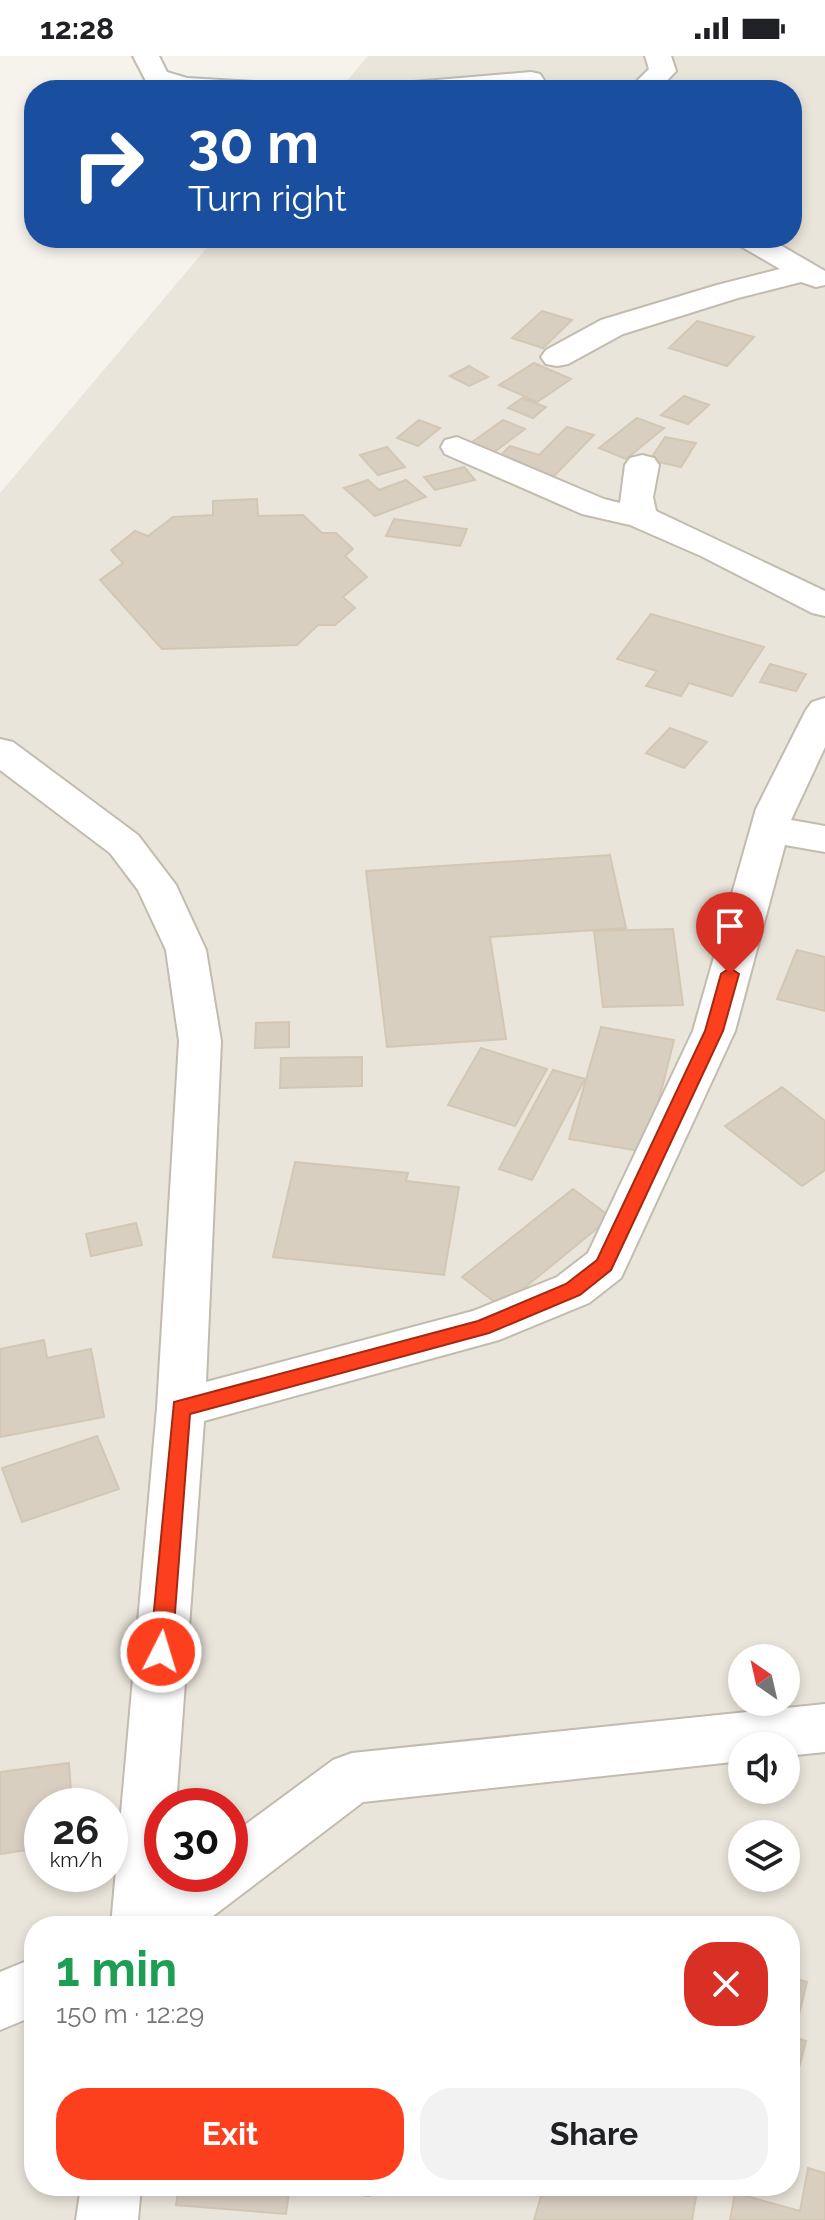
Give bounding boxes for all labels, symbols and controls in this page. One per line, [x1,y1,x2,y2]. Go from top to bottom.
text: 12:28 [40,11,114,46]
text: 30 m [188,110,319,176]
icon: right [56,112,160,216]
text: Turn right [188,177,347,219]
pin [696,892,764,974]
icon: arrive [708,904,752,948]
position arrow [119,1610,203,1694]
north arrow [728,1644,800,1716]
map controls [728,1644,800,1892]
button: sound [728,1732,800,1804]
speed limit sign: 30 [144,1788,248,1892]
text: 26 [53,1806,99,1853]
button: layers [728,1820,800,1892]
text: km/h [50,1848,102,1872]
text: 1 min [56,1941,177,1997]
button: close [684,1942,768,2026]
text: 150 m · 12:29 [56,1999,204,2029]
button: Exit [56,2088,404,2180]
button: Share [420,2088,768,2180]

